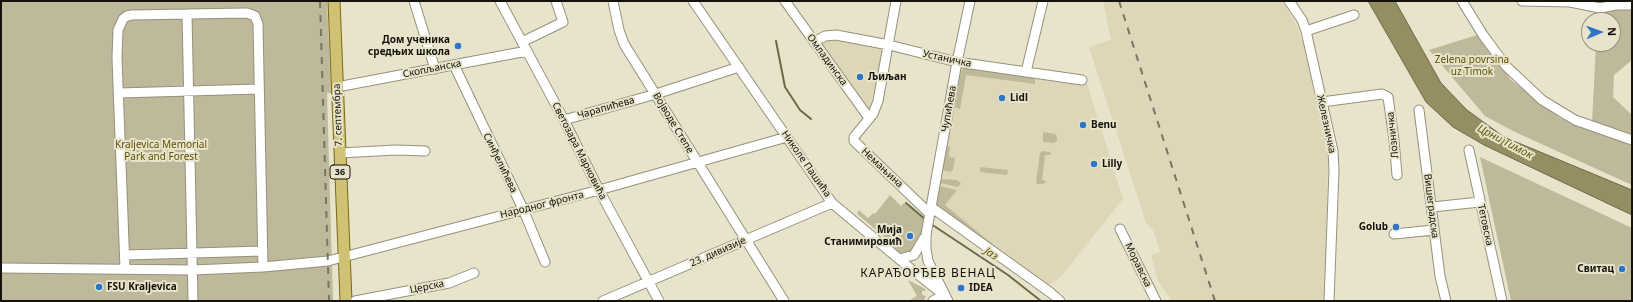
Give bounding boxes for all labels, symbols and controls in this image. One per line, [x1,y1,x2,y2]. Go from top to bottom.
north arrow [1581,12,1621,52]
text: N [1605,27,1620,36]
street label: Омладинска [804,32,850,88]
place label: Дом ученика средњих школа [368,34,450,58]
marker: Дом ученика средњих школа [453,41,463,51]
street label: Устаничка [921,48,973,70]
park label: Zelena povrsina uz Timok [1435,54,1509,78]
street label: Скопљанска [402,57,462,81]
place label: Љиљан [868,71,907,83]
marker: Љиљан [855,72,865,82]
street label: 7. септембра [331,83,345,147]
street label: Чупићева [939,85,959,133]
street label: Војводе Степе [650,90,696,156]
place label: Lidl [1010,92,1028,104]
marker: Lidl [997,93,1007,103]
street label: Чарапићева [576,94,636,122]
street label: Железничка [1314,94,1338,154]
street label: Светозара Марковића [549,100,609,202]
street label: Лозничка [1385,111,1401,159]
place label: Benu [1091,119,1117,131]
marker: Benu [1078,120,1088,130]
water label: Црни Тимок [1475,122,1535,162]
street label: Николе Пашића [779,128,833,200]
street label: Синђелићева [480,131,520,195]
park label: Kraljevica Memorial Park and Forest [115,139,207,162]
street label: Немањина [859,146,905,190]
place label: Lilly [1102,158,1122,170]
marker: Lilly [1089,159,1099,169]
road number: 36 [330,165,350,179]
street label: Вишеградска [1421,173,1441,239]
street label: Народног фронта [499,189,585,221]
street label: Тетовска [1475,203,1495,247]
place label: Golub [1359,221,1388,233]
marker: Golub [1391,222,1401,232]
place label: Мија Станимировић [824,224,902,248]
marker: Мија Станимировић [905,231,915,241]
street label: 23. дивизије [688,234,748,270]
street label: Моравска [1122,241,1154,289]
water label: Јаз [981,245,1001,263]
place label: Свитац [1577,263,1614,275]
marker: Свитац [1617,264,1627,274]
district label: КАРАЂОРЂЕВ ВЕНАЦ [860,267,996,281]
street label: Церска [409,278,445,296]
place label: FSU Kraljevica [107,281,177,293]
marker: FSU Kraljevica [94,282,104,292]
place label: IDEA [969,282,993,294]
marker: IDEA [956,283,966,293]

